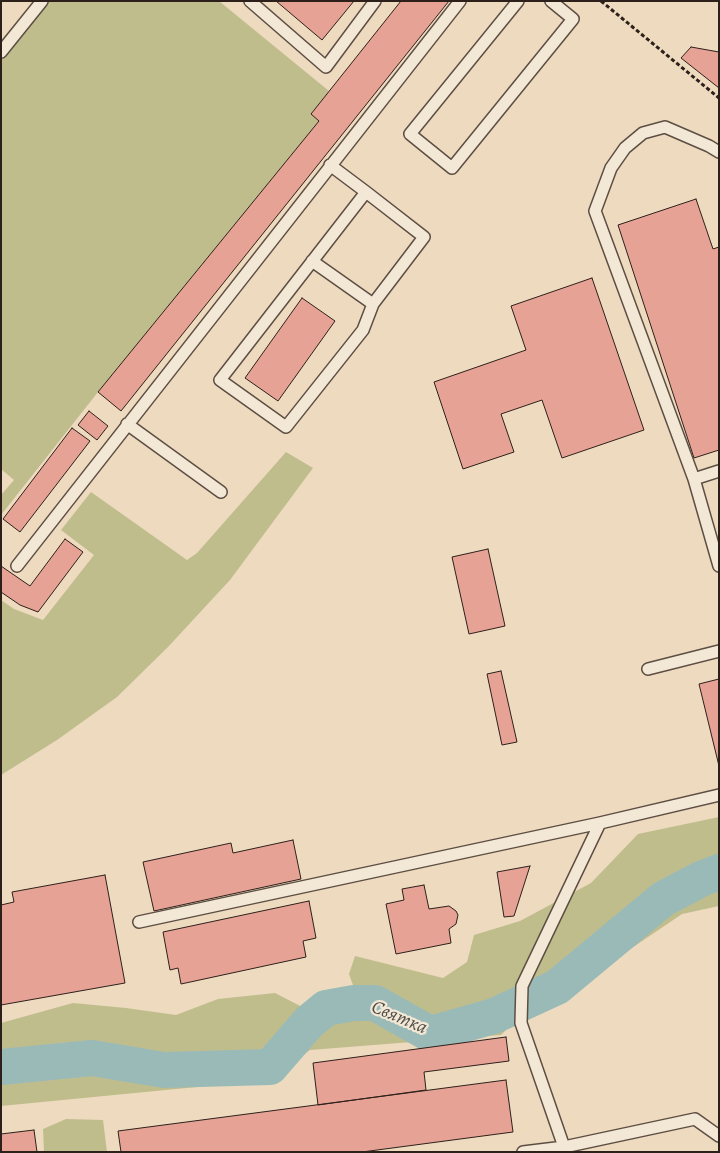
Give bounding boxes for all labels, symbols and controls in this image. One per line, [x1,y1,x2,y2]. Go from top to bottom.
water label: Святка [368,996,430,1040]

